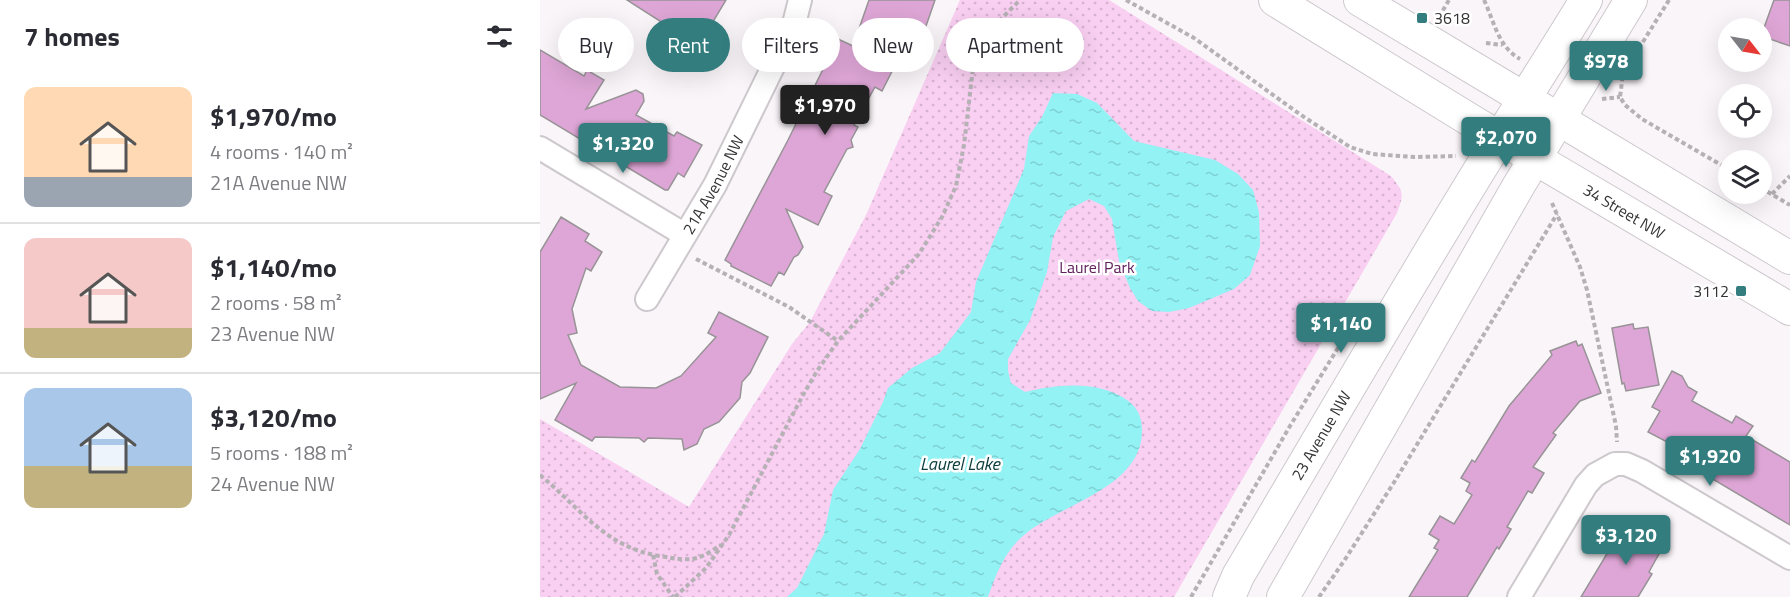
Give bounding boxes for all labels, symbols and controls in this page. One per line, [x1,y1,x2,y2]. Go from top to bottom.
place label: 3618 [1434,6,1470,30]
marker: 3618 [1415,11,1429,25]
text: 7 homes [24,17,120,56]
chip: Buy [558,18,634,72]
chip: Rent [646,18,730,72]
chip: Filters [742,18,840,72]
chip: New [852,18,934,72]
chip: Apartment [946,18,1084,72]
north arrow [1718,18,1772,72]
map controls [1718,18,1772,204]
icon: filters [483,20,516,53]
pin: $978 [1570,41,1642,92]
text: $978 [1584,45,1628,76]
button: locate [1718,84,1772,138]
pin: $1,970 [776,85,874,136]
text: $1,970 [794,89,856,120]
text: $1,970/mo [210,97,337,136]
icon: home [72,111,144,183]
pin: $2,070 [1457,117,1555,168]
text: $2,070 [1475,121,1537,152]
pin: $1,320 [574,123,672,174]
text: $1,320 [592,127,654,158]
street label: 21A Avenue NW [676,131,750,239]
text: 4 rooms · 140 m² [210,136,353,167]
button: layers [1718,150,1772,204]
text: 21A Avenue NW [210,167,347,198]
street label: 34 Street NW [1579,178,1670,245]
text: $1,140/mo [210,248,337,287]
park label: Laurel Park [1059,255,1135,279]
icon: home [72,262,144,334]
place label: 3112 [1693,279,1729,303]
marker: 3112 [1734,284,1748,298]
text: 2 rooms · 58 m² [210,287,342,318]
pin: $1,140 [1292,303,1390,354]
text: $1,140 [1310,307,1372,338]
text: 23 Avenue NW [210,318,335,349]
street label: 23 Avenue NW [1285,386,1357,485]
text: $3,120/mo [210,398,337,437]
icon: home [72,412,144,484]
pin: $1,920 [1661,436,1759,487]
text: 5 rooms · 188 m² [210,437,353,468]
text: $1,920 [1679,440,1741,471]
water label: Laurel Lake [920,450,1002,477]
text: 24 Avenue NW [210,468,335,499]
pin: $3,120 [1577,515,1675,566]
text: $3,120 [1595,519,1657,550]

